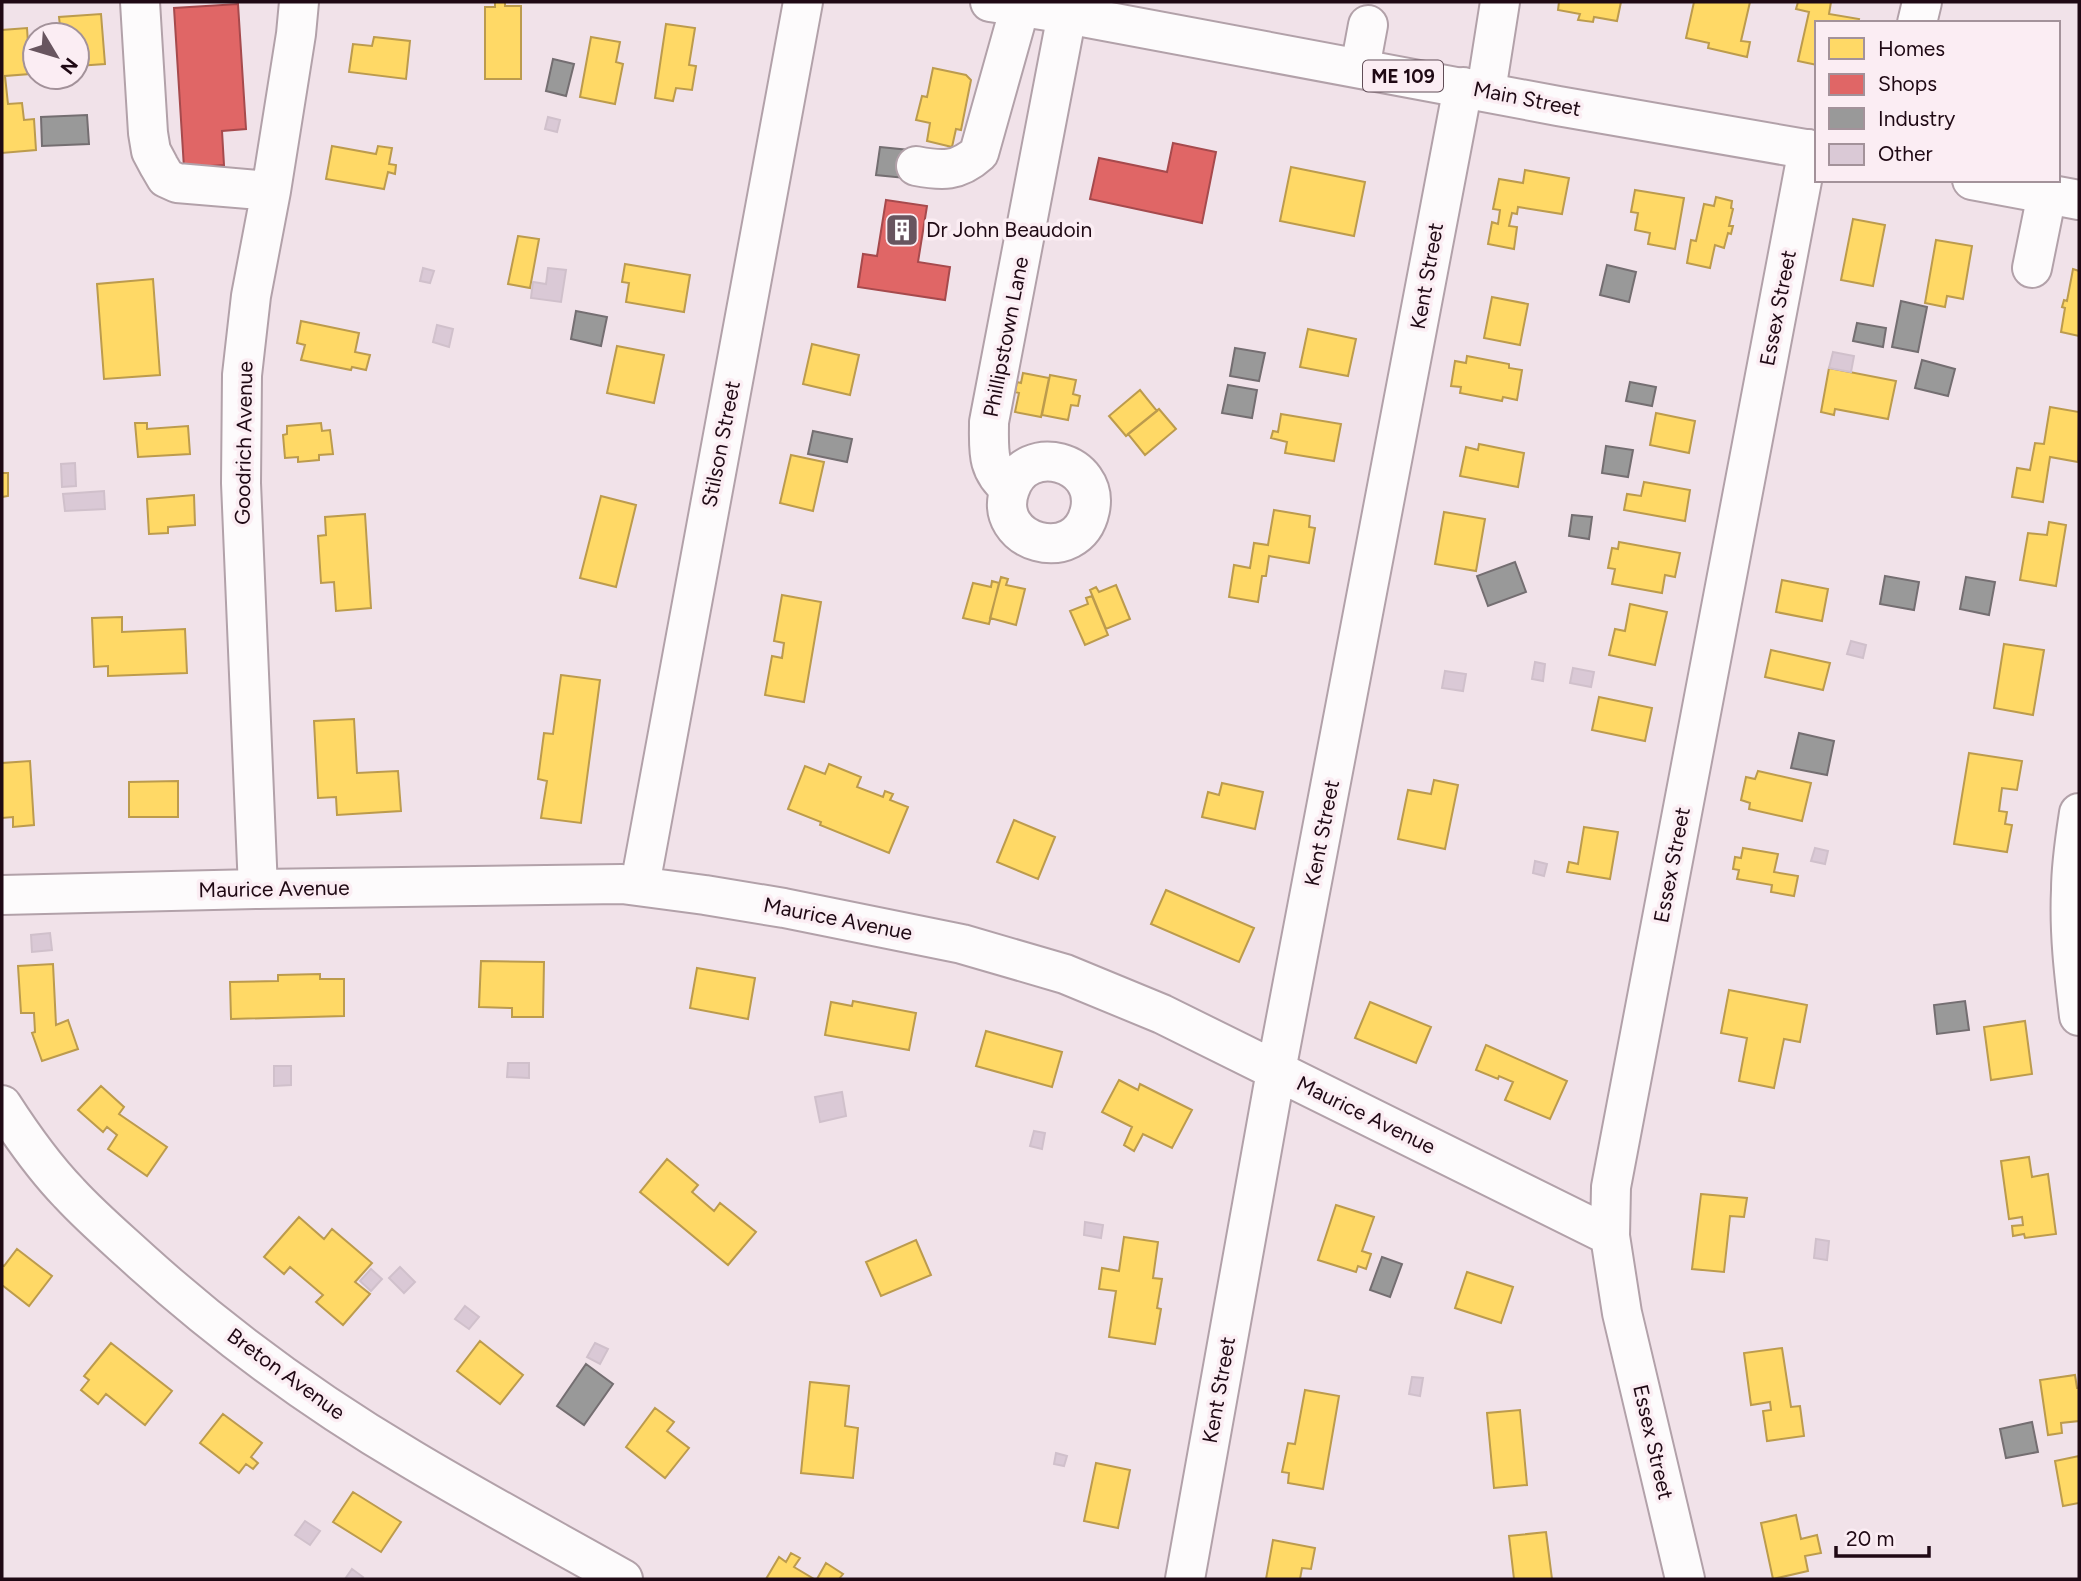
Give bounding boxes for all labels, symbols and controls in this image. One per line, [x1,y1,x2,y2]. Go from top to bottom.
north arrow [21,21,91,91]
legend [1815,21,2060,182]
text: Homes [1878,36,1945,61]
text: N [55,53,83,79]
road number: ME 109 [1363,60,1443,92]
text: Shops [1878,71,1937,96]
street label: Main Street [1471,76,1583,121]
text: Industry [1878,106,1955,131]
text: Other [1878,141,1933,166]
building icon: Dr John Beaudoin [883,211,921,249]
place label: Dr John Beaudoin [926,217,1092,242]
street label: Kent Street [1405,221,1448,331]
street label: Essex Street [1754,248,1801,368]
street label: Phillipstown Lane [978,255,1033,419]
street label: Goodrich Avenue [230,361,257,525]
street label: Stilson Street [696,379,745,509]
street label: Kent Street [1299,778,1344,888]
street label: Essex Street [1648,805,1695,925]
street label: Maurice Avenue [198,875,350,902]
street label: Maurice Avenue [761,892,915,945]
street label: Maurice Avenue [1293,1070,1440,1159]
street label: Breton Avenue [223,1323,350,1425]
street label: Kent Street [1197,1335,1240,1445]
street label: Essex Street [1628,1382,1679,1502]
scale bar [1836,1514,1929,1558]
text: 20 m [1846,1526,1894,1551]

